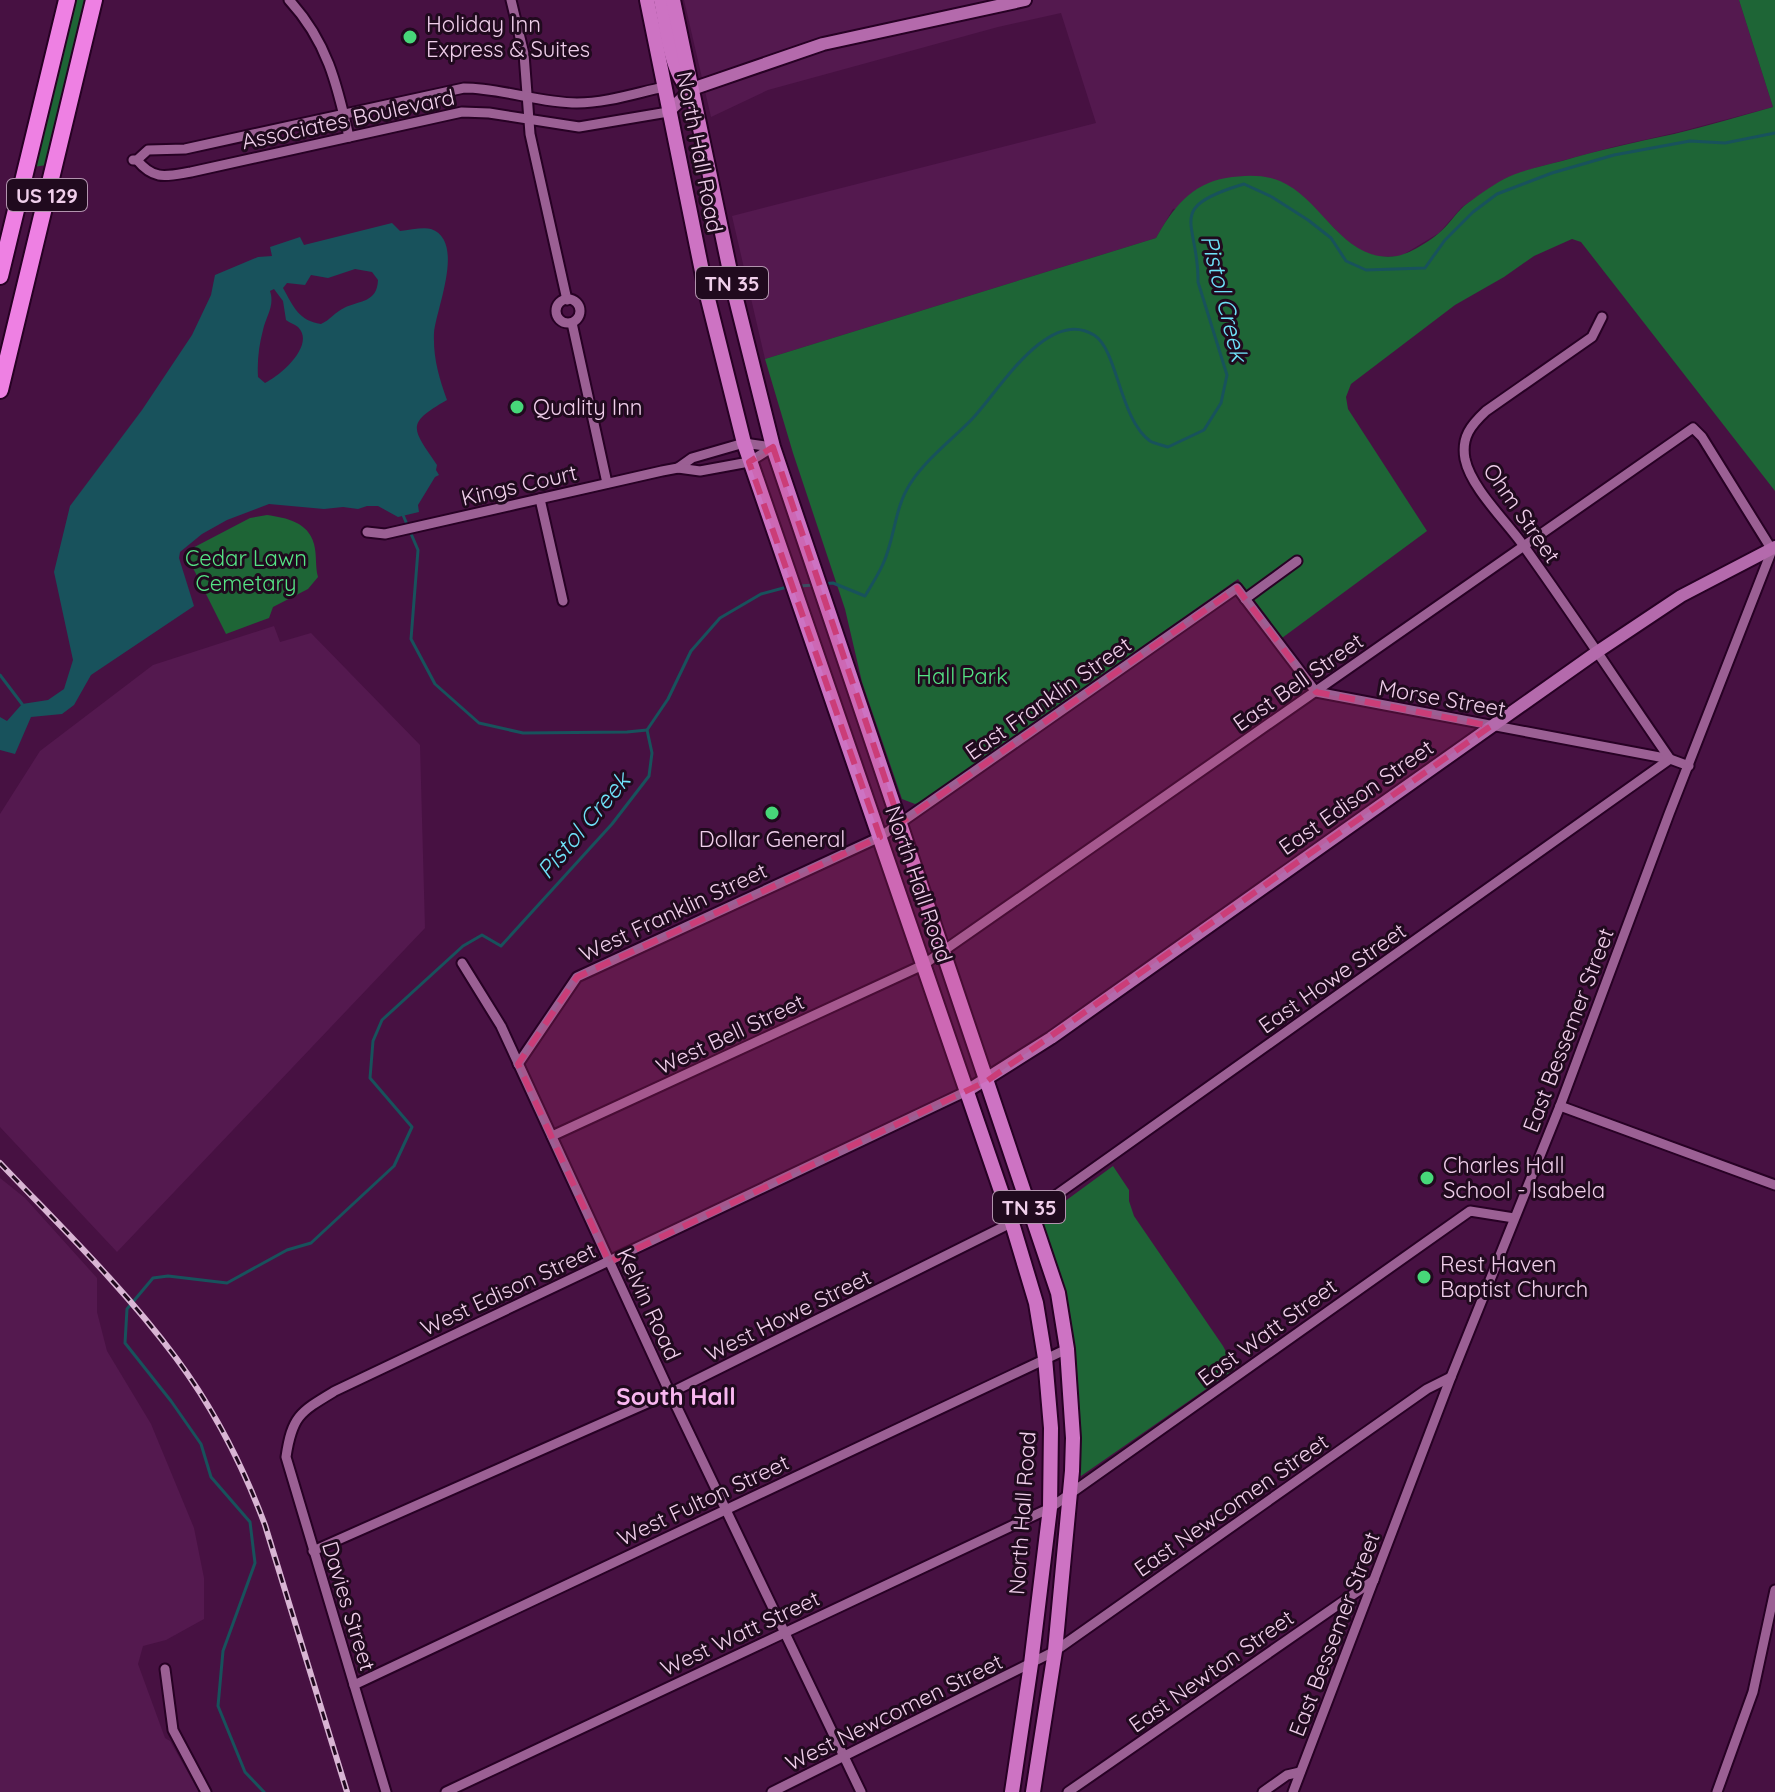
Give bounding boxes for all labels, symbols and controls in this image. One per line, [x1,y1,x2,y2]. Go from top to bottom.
place label: Holiday Inn Express & Suites [426,10,590,63]
marker: Holiday Inn Express & Suites [401,28,419,46]
street label: North Hall Road [671,69,729,235]
street label: Associates Boulevard [239,83,457,155]
road number: US 129 [7,179,87,211]
water label: Pistol Creek [1195,231,1256,367]
road number: TN 35 [696,267,768,299]
place label: Quality Inn [533,393,643,421]
marker: Quality Inn [508,398,526,416]
street label: Kings Court [458,458,580,512]
street label: Ohm Street [1477,458,1567,568]
park label: Cedar Lawn Cemetary [185,544,307,597]
street label: East Bell Street [1227,627,1369,737]
street label: East Franklin Street [960,630,1136,766]
park label: Hall Park [916,662,1008,690]
street label: Morse Street [1376,673,1508,723]
street label: East Edison Street [1273,733,1439,861]
water label: Pistol Creek [530,764,638,884]
street label: North Hall Road [879,802,959,966]
marker: Dollar General [763,804,781,822]
place label: Dollar General [699,825,845,853]
street label: West Franklin Street [575,856,771,968]
street label: East Howe Street [1253,917,1411,1039]
street label: East Bessemer Street [1516,924,1620,1136]
street label: West Bell Street [652,987,808,1081]
place label: Charles Hall School - Isabela [1443,1151,1605,1204]
marker: Charles Hall School - Isabela [1418,1169,1436,1187]
road number: TN 35 [993,1191,1065,1223]
street label: West Edison Street [416,1236,600,1342]
street label: Kelvin Road [611,1243,687,1365]
place label: Rest Haven Baptist Church [1440,1250,1588,1303]
street label: West Howe Street [700,1263,876,1367]
marker: Rest Haven Baptist Church [1415,1268,1433,1286]
street label: East Watt Street [1192,1272,1342,1392]
district label: South Hall [616,1381,736,1411]
street label: East Newcomen Street [1129,1427,1333,1583]
street label: North Hall Road [1002,1430,1042,1596]
street label: West Fulton Street [613,1448,793,1552]
street label: East Bessemer Street [1282,1528,1386,1740]
street label: Davies Street [316,1538,382,1674]
street label: West Watt Street [656,1584,824,1682]
street label: East Newton Street [1123,1604,1299,1738]
street label: West Newcomen Street [781,1647,1007,1777]

